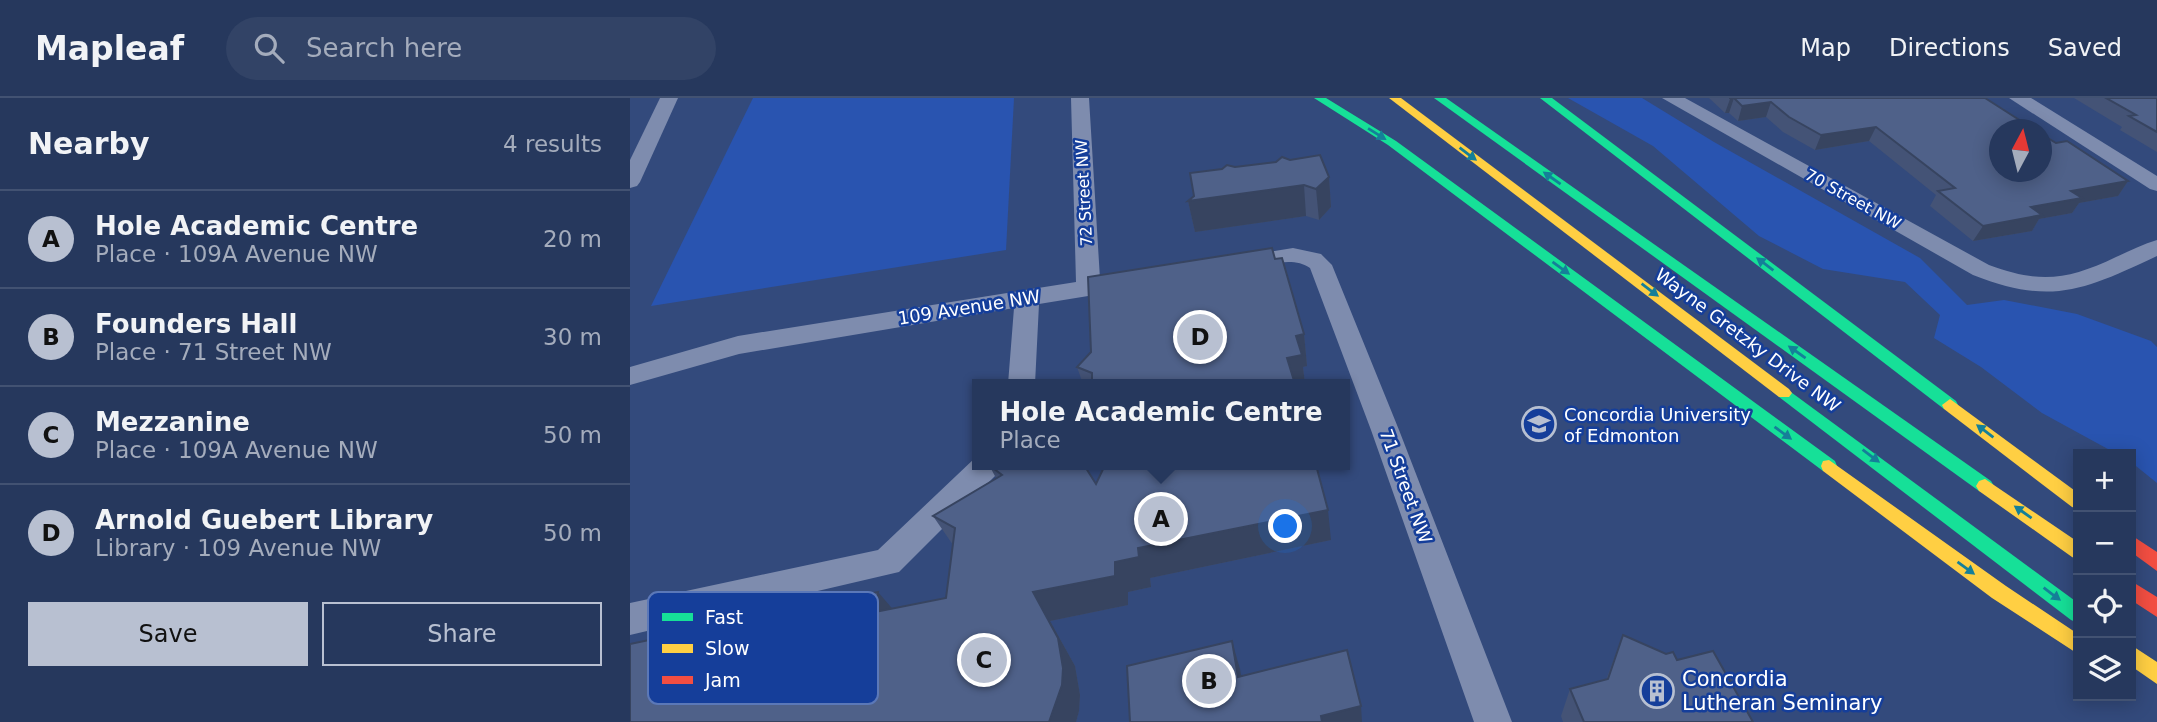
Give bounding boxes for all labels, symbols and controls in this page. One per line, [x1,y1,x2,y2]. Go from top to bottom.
search box [226,17,716,80]
text: Mapleaf [35,29,184,68]
icon: search [250,29,288,67]
text: Search here [306,33,462,63]
text: Map [1800,34,1851,62]
text: Directions [1889,34,2010,62]
text: Saved [2048,34,2122,62]
north arrow [1989,119,2052,182]
text: Nearby [28,126,150,161]
one-way arrow [1368,128,1387,141]
text: 4 results [503,131,602,157]
street label: 72 Street NW [1072,139,1096,247]
one-way arrow [1458,147,1477,161]
street label: 70 Street NW [1802,165,1905,233]
one-way arrow [1543,171,1561,185]
text: Hole Academic Centre [95,211,418,241]
text: A [42,226,60,252]
text: 20 m [543,226,602,252]
text: Place · 109A Avenue NW [95,241,378,267]
one-way arrow [1756,257,1774,272]
one-way arrow [1552,261,1570,275]
street label: Wayne Gretzky Drive NW [1651,264,1845,417]
one-way arrow [1641,283,1659,297]
street label: 109 Avenue NW [896,285,1042,329]
text: Founders Hall [95,309,297,339]
pin: D [1177,311,1223,363]
text: B [42,324,60,350]
text: 30 m [543,324,602,350]
text: Place · 71 Street NW [95,339,332,365]
one-way arrow [1788,345,1806,359]
popup [972,379,1350,470]
text: Hole Academic Centre [999,397,1323,427]
place label: Concordia University of Edmonton [1564,404,1751,446]
school or university icon: Concordia University of Edmonton [1520,405,1558,443]
text: Mezzanine [95,407,250,437]
text: C [43,422,59,448]
text: 50 m [543,422,602,448]
one-way arrow [1774,425,1792,439]
one-way arrow [1976,425,1994,439]
street label: 71 Street NW [1376,426,1437,546]
text: Place [999,427,1061,453]
text: Place · 109A Avenue NW [95,437,378,463]
one-way arrow [1861,449,1879,464]
map controls [2073,449,2136,701]
button: + [2073,449,2136,512]
pin: A [1138,493,1184,545]
text: Arnold Guebert Library [95,505,433,535]
one-way arrow [2014,506,2032,520]
your location [1268,509,1302,543]
button: − [2073,512,2136,575]
text: D [41,520,61,546]
text: 50 m [543,520,602,546]
text: Library · 109 Avenue NW [95,535,381,561]
one-way arrow [1957,560,1975,574]
button: locate [2073,575,2136,638]
one-way arrow [2043,587,2061,601]
legend [648,592,878,704]
button: Save [28,602,308,666]
button: Share [322,602,602,666]
text: Fast [705,606,743,628]
pin: C [961,634,1007,686]
text: Slow [705,637,750,659]
button: layers [2073,638,2136,701]
pin: B [1186,655,1232,707]
place label: Concordia Lutheran Seminary [1682,667,1882,715]
text: Jam [704,669,741,691]
building icon: Concordia Lutheran Seminary [1638,672,1676,710]

